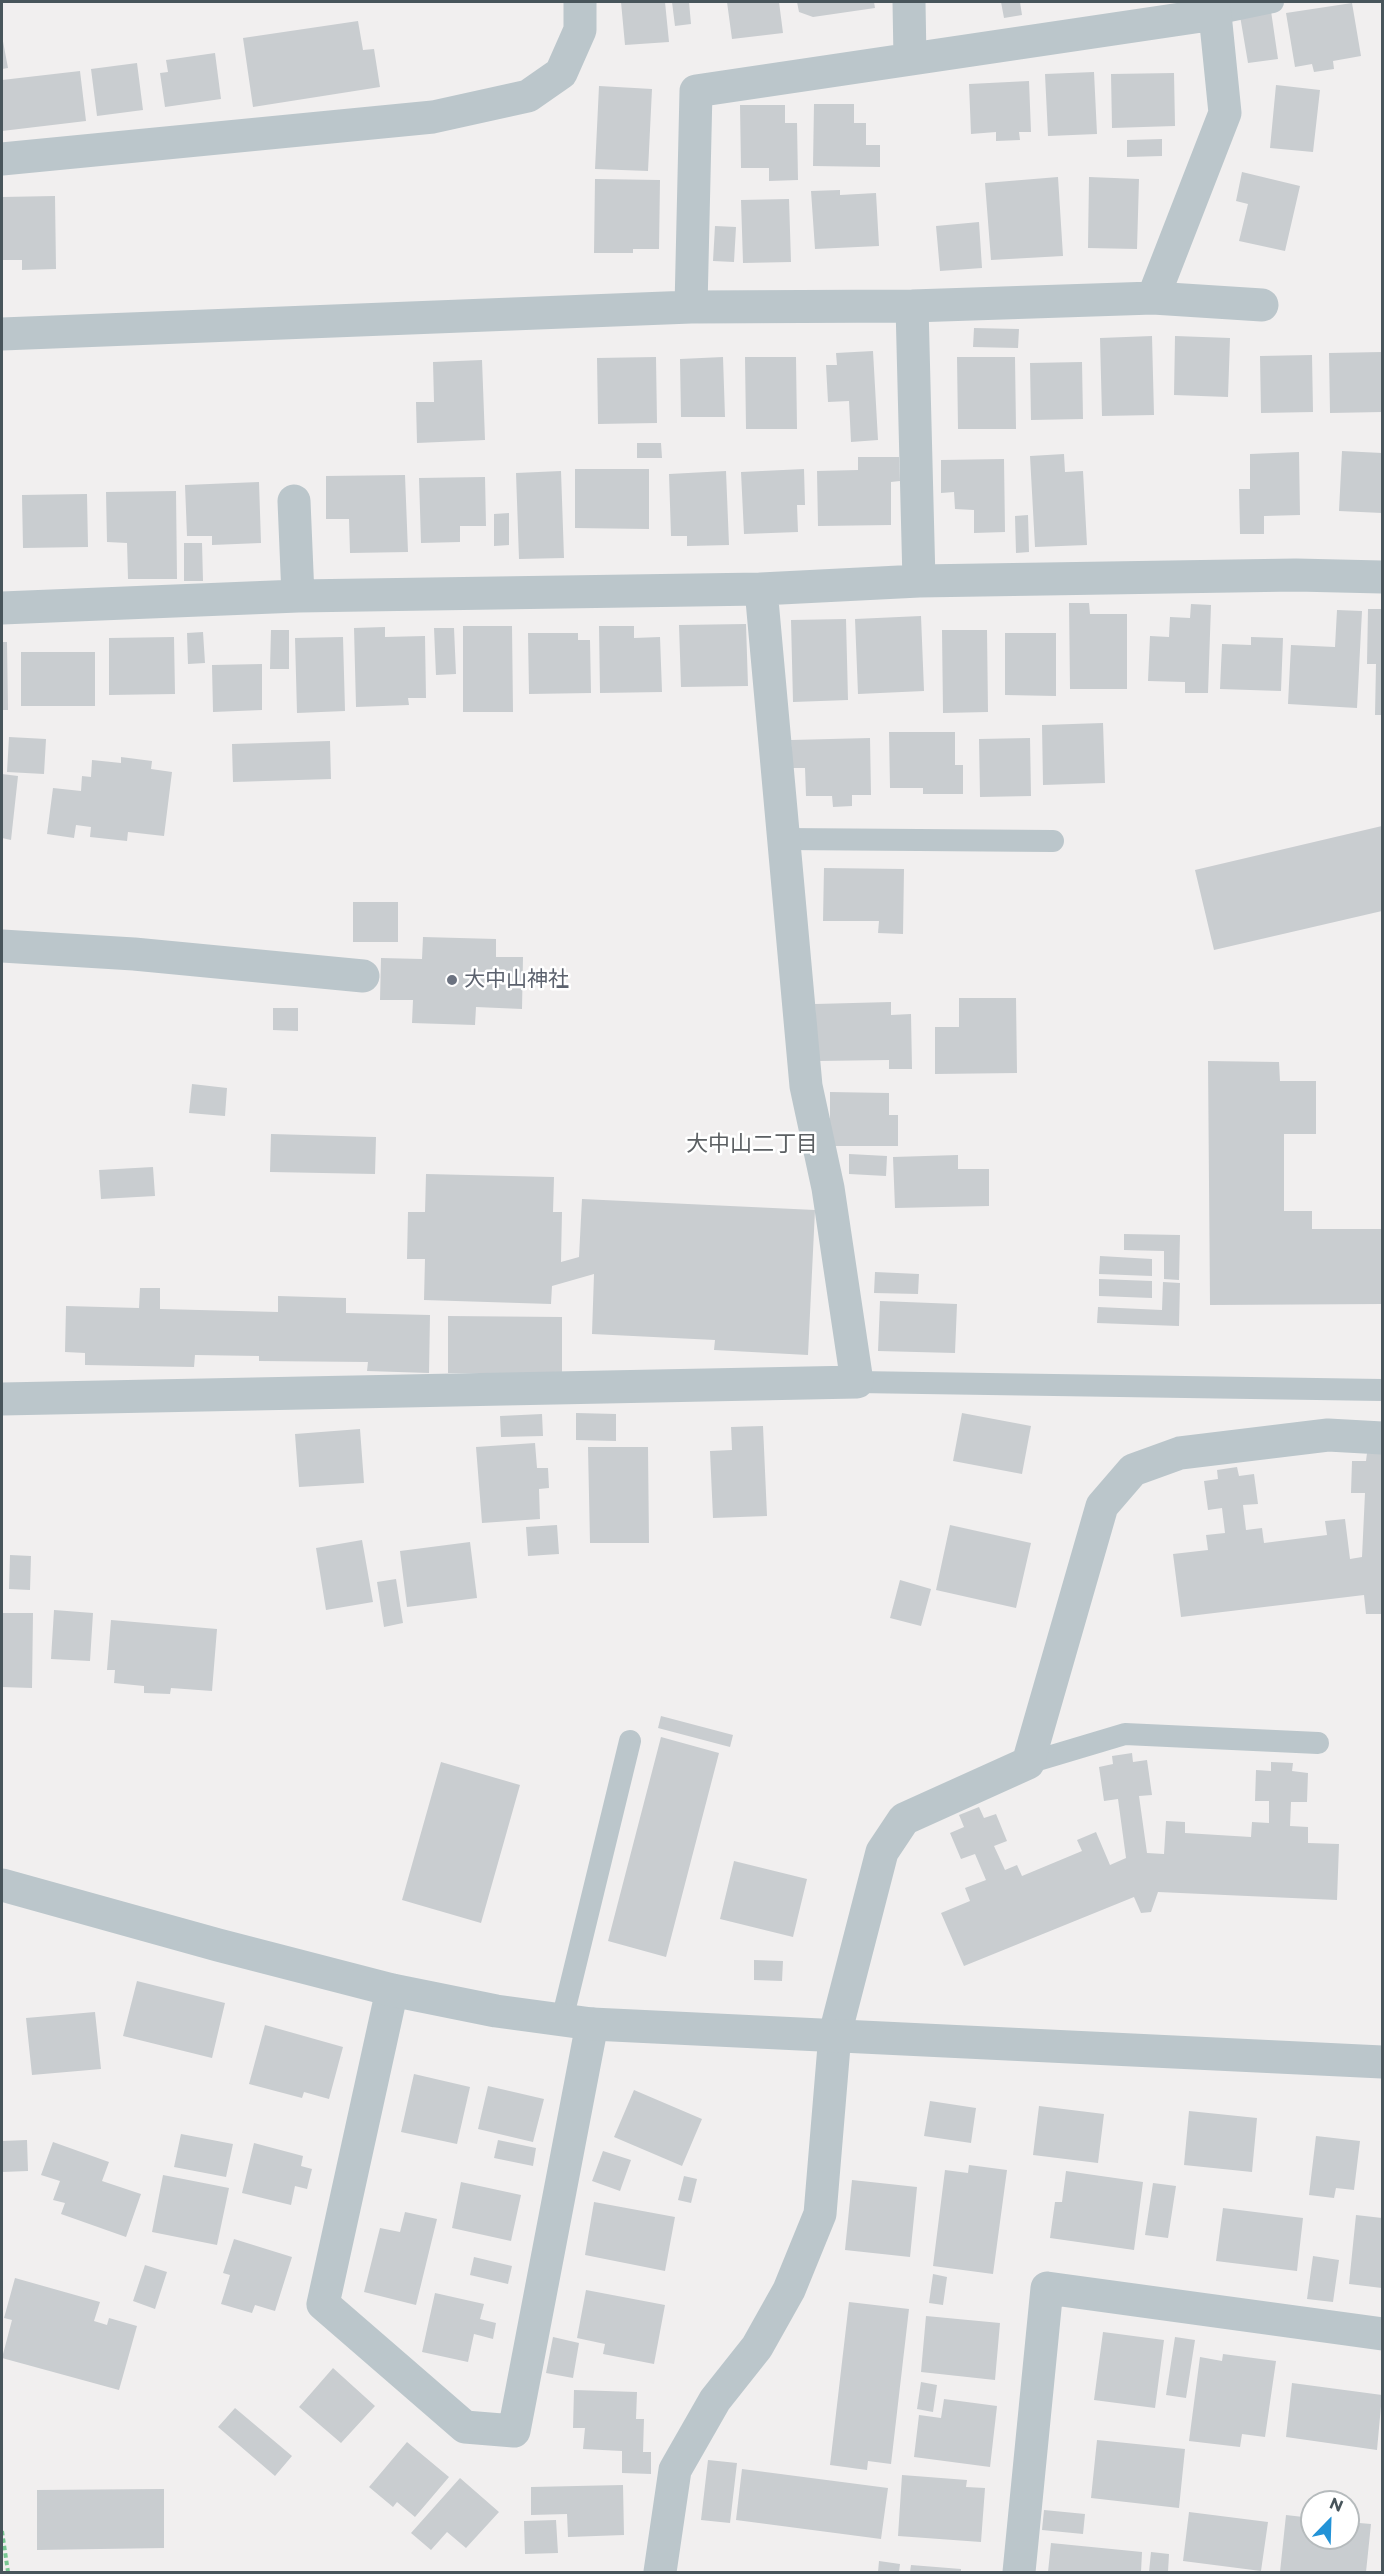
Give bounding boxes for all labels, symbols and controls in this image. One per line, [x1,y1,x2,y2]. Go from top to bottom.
place label: 大中山神社 [464,967,569,993]
marker: 大中山神社 [445,973,459,987]
district label: 大中山二丁目 [686,1132,818,1158]
north arrow [1300,2490,1360,2550]
text: N [1327,2494,1346,2516]

